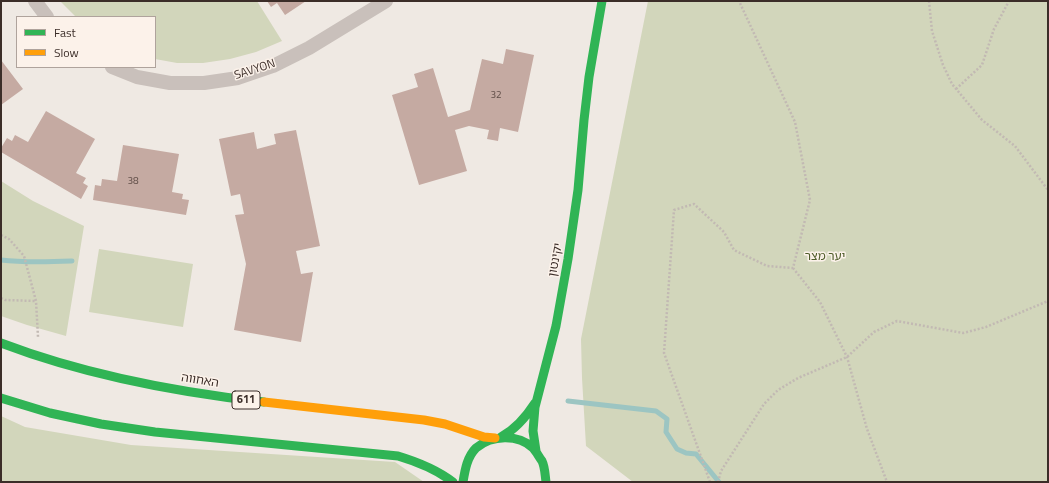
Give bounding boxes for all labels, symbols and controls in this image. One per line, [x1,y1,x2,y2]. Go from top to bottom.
legend [16,16,156,68]
text: Fast [54,23,76,42]
text: Slow [54,43,79,62]
street label: SAVYON [233,57,277,83]
house number: 32 [490,90,502,102]
house number: 38 [127,176,139,188]
street label: יקינטון [546,242,566,278]
park label: יער מצר [805,250,845,264]
street label: האחווה [180,371,220,391]
road number: 611 [232,391,260,409]

